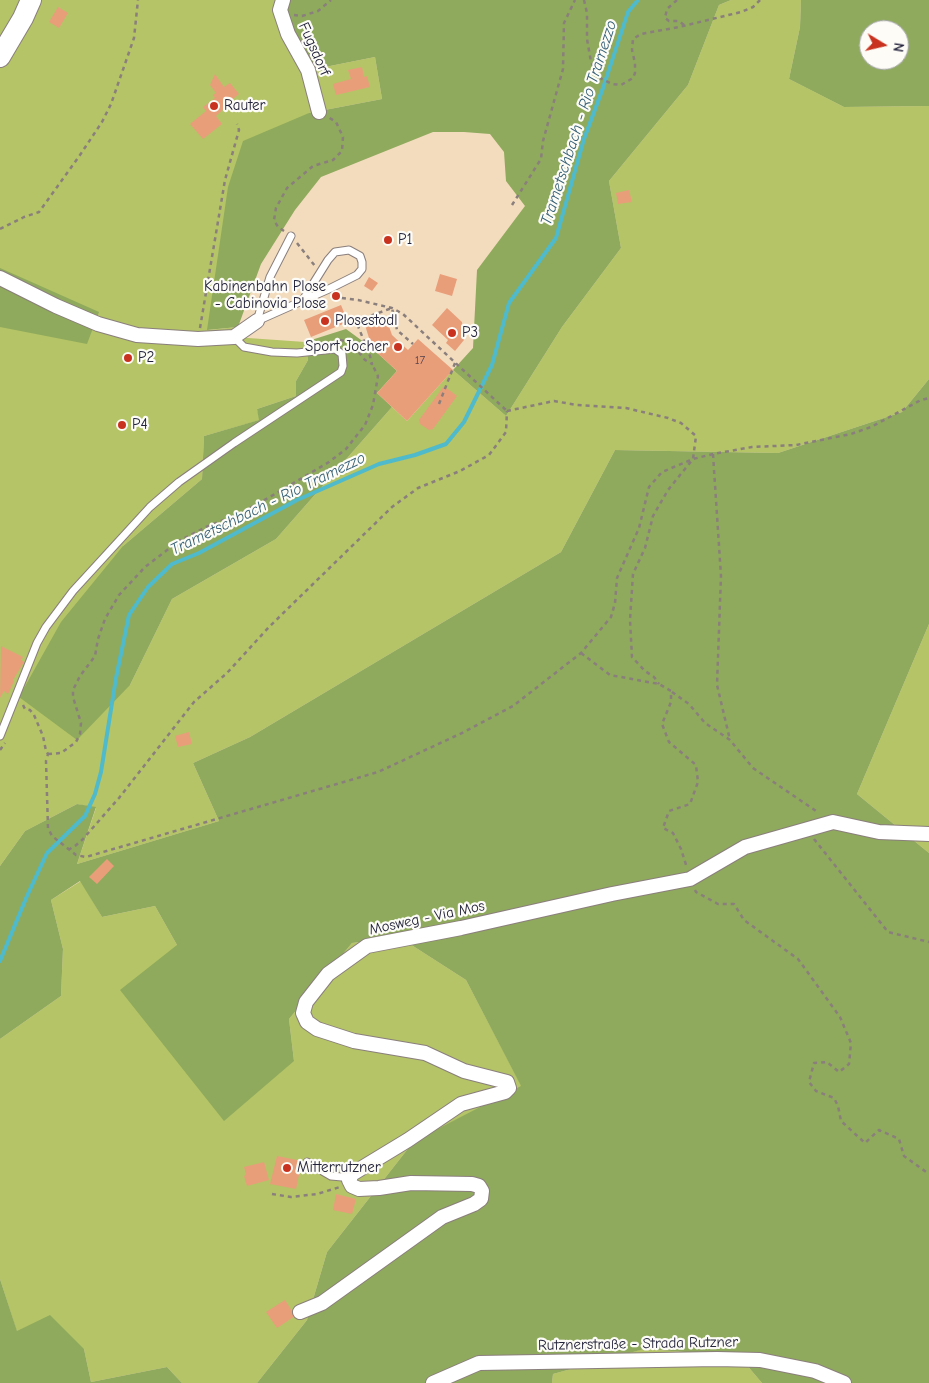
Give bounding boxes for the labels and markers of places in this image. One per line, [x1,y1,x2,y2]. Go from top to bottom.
place label: Rauter [224,97,265,115]
marker: Rauter [208,100,220,112]
place label: P1 [398,231,412,249]
marker: P1 [382,234,394,246]
place label: Kabinenbahn Plose - Cabinovia Plose [204,278,326,313]
marker: Kabinenbahn Plose - Cabinovia Plose [330,290,342,302]
place label: Plosestodl [335,312,397,330]
marker: Plosestodl [319,315,331,327]
place label: P3 [462,324,478,342]
marker: P3 [446,327,458,339]
place label: Sport Jocher [305,338,388,356]
marker: Sport Jocher [392,341,404,353]
place label: P2 [138,349,154,367]
marker: P2 [122,352,134,364]
place label: P4 [132,416,148,434]
marker: P4 [116,419,128,431]
place label: Mitterrutzner [297,1159,381,1177]
marker: Mitterrutzner [281,1162,293,1174]

